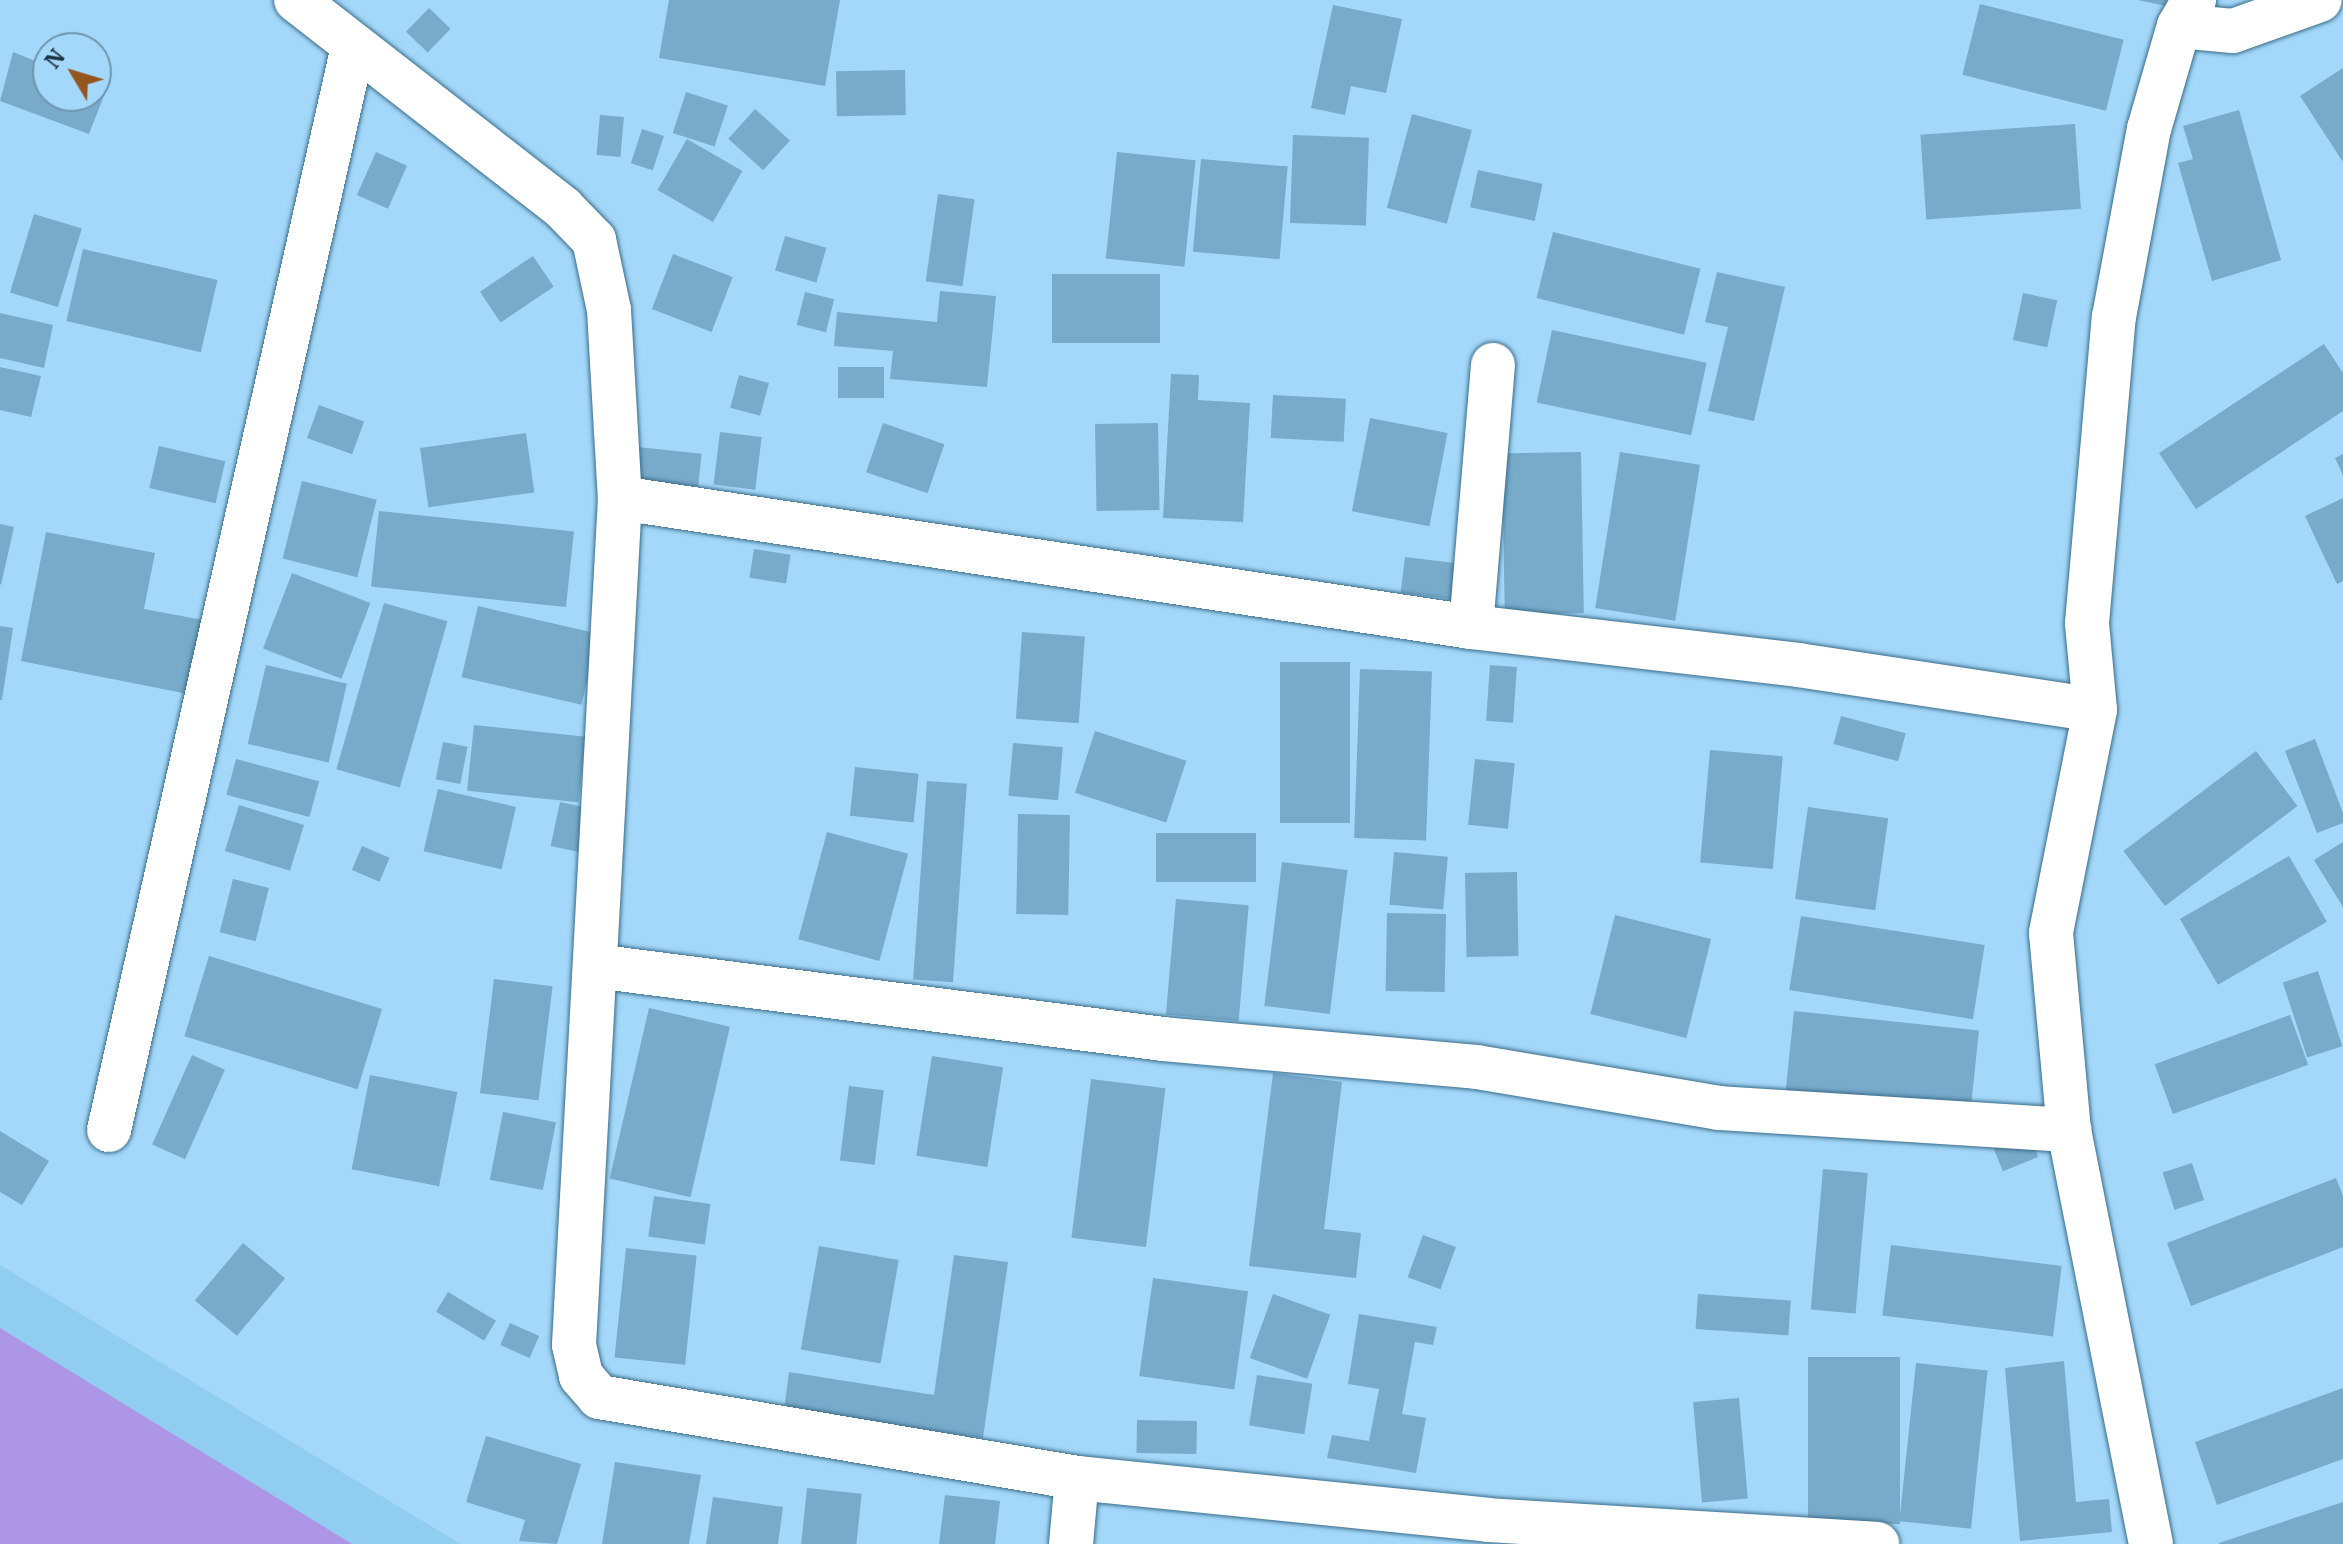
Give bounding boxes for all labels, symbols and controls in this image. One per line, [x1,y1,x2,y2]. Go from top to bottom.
north arrow [32,32,112,112]
text: N [37,42,71,74]

